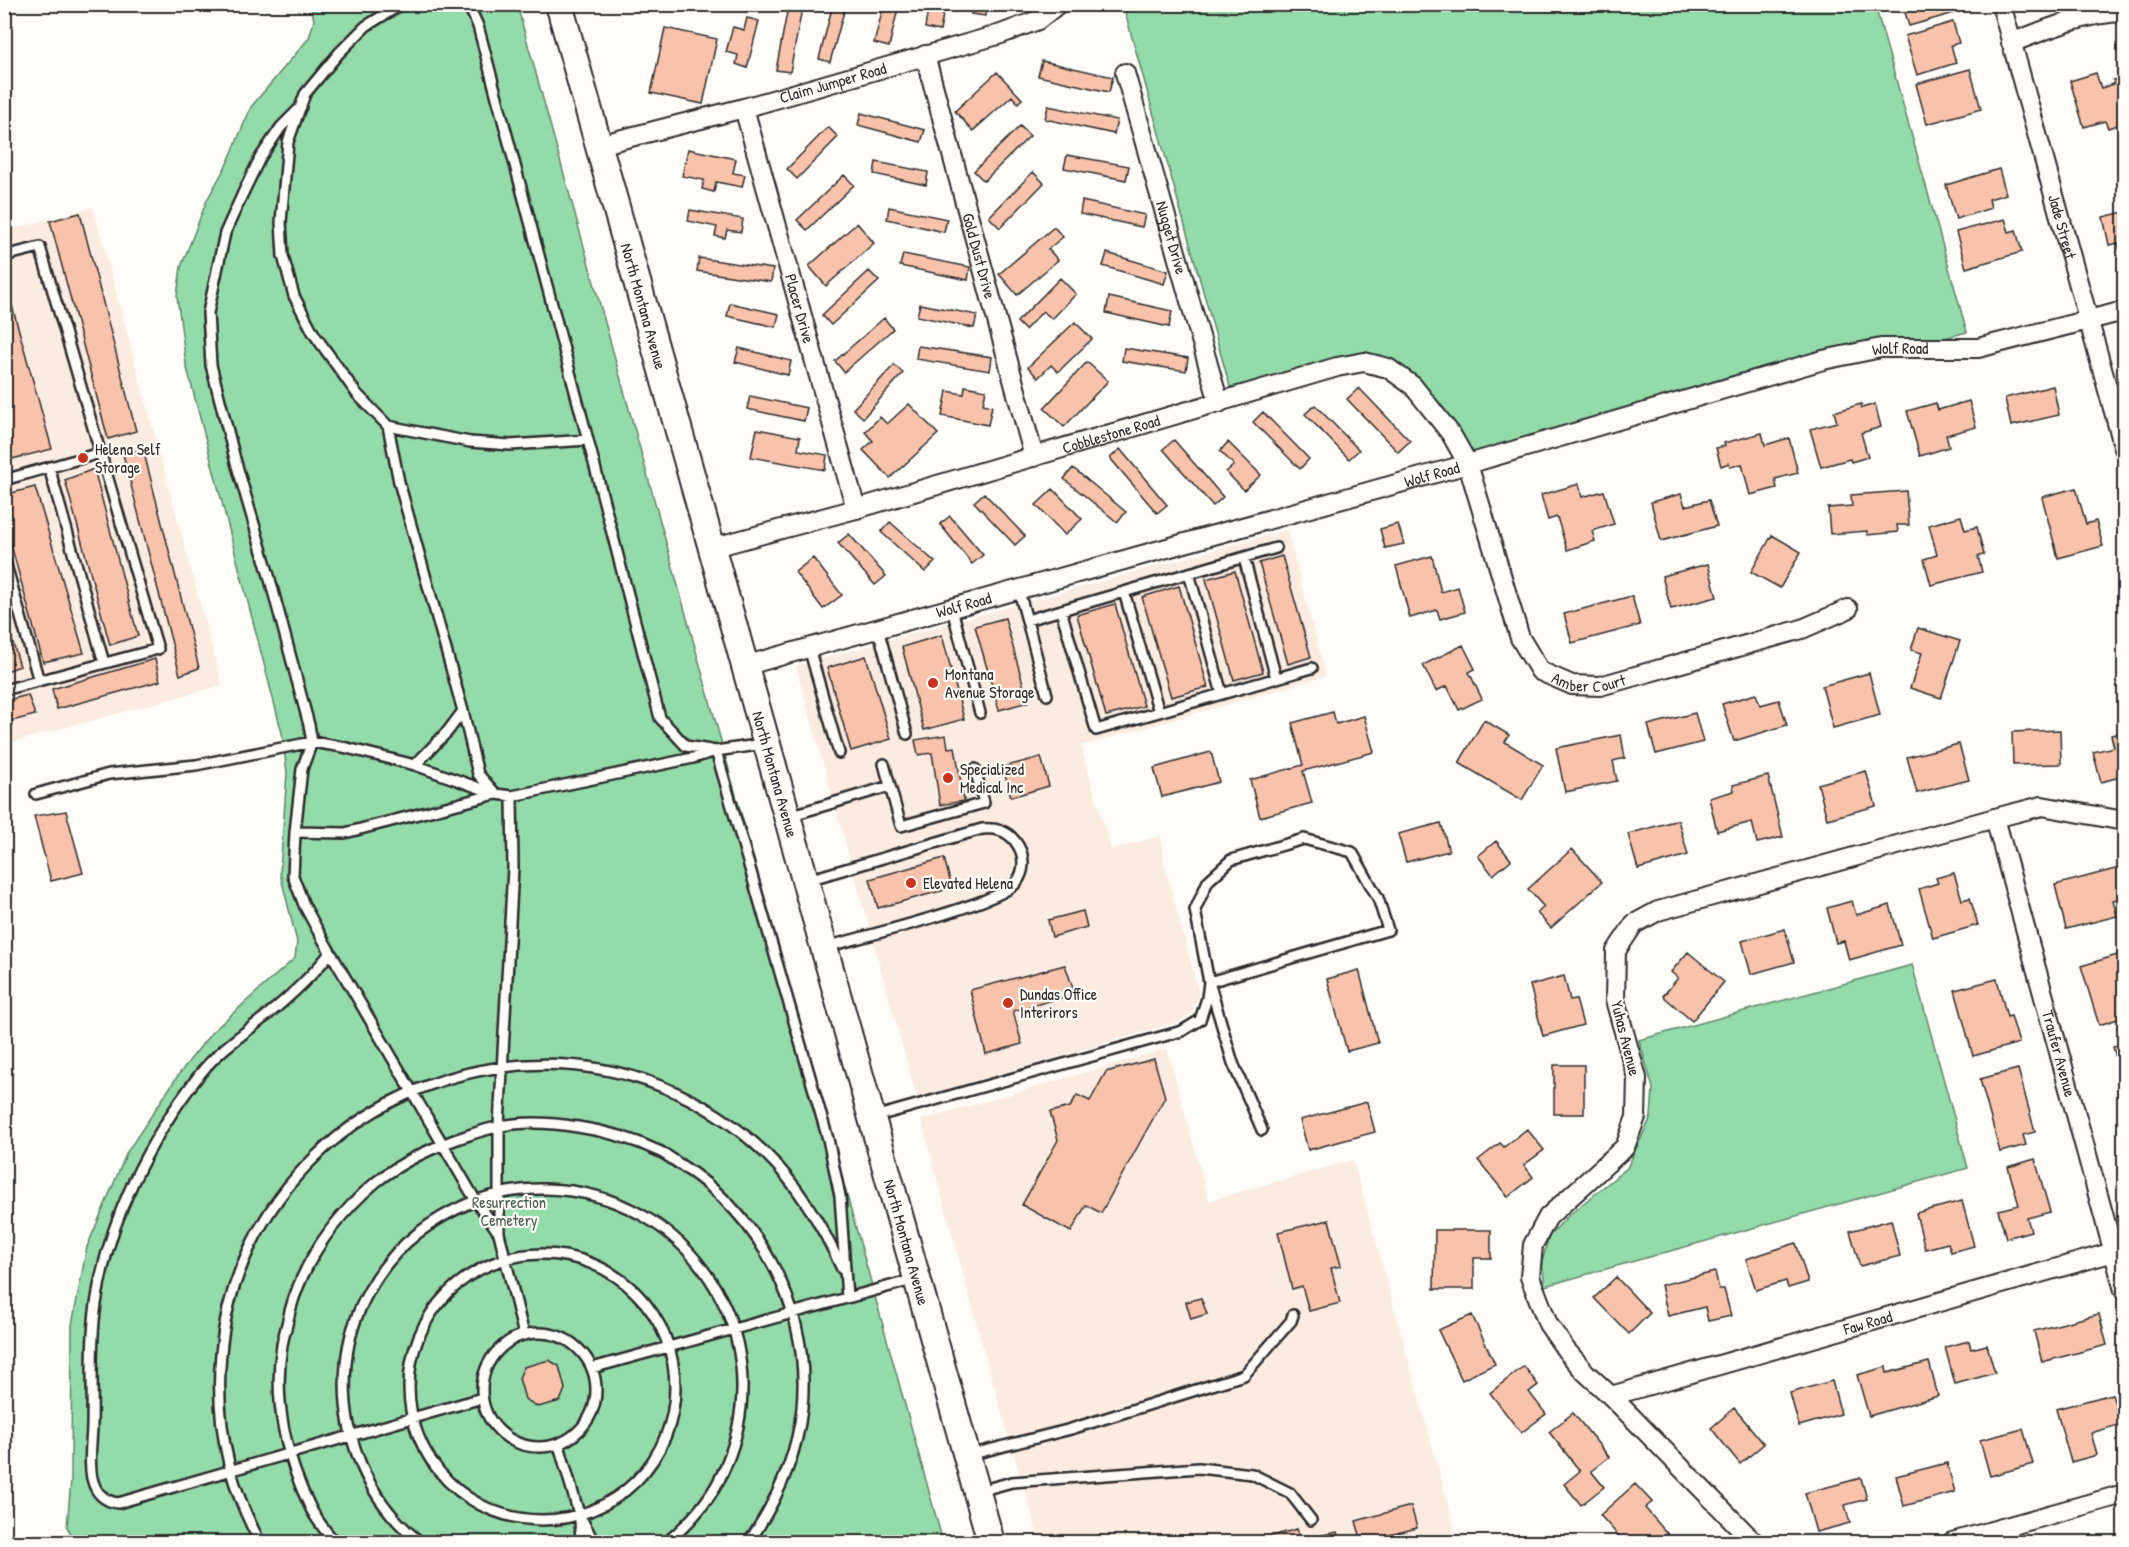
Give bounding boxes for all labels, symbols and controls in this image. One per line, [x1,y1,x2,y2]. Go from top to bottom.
street label: Claim Jumper Road [777,57,889,108]
street label: Jade Street [2043,192,2082,262]
street label: Nugget Drive [1151,198,1193,277]
street label: Gold Dust Drive [957,210,1002,302]
street label: North Montana Avenue [616,241,672,372]
street label: Placer Drive [780,271,820,346]
street label: Wolf Road [1870,337,1928,361]
street label: Cobblestone Road [1060,409,1162,459]
place label: Helena Self Storage [95,438,161,478]
marker: Helena Self Storage [76,451,90,465]
street label: Wolf Road [1402,456,1462,492]
street label: Wolf Road [934,587,994,623]
place label: Montana Avenue Storage [945,663,1035,703]
street label: Amber Court [1548,667,1628,697]
marker: Montana Avenue Storage [926,676,940,690]
street label: North Montana Avenue [747,709,804,840]
place label: Specialized Medical Inc [960,758,1024,798]
marker: Specialized Medical Inc [941,771,955,785]
place label: Elevated Helena [923,872,1013,894]
marker: Elevated Helena [904,876,918,890]
place label: Dundas Office Interirors [1020,983,1098,1023]
marker: Dundas Office Interirors [1001,996,1015,1010]
street label: Yuhas Avenue [1606,998,1646,1079]
street label: Traufer Avenue [2037,1008,2082,1100]
street label: North Montana Avenue [879,1177,935,1308]
park label: Resurrection Cemetery [472,1191,546,1231]
street label: Faw Road [1840,1305,1895,1340]

